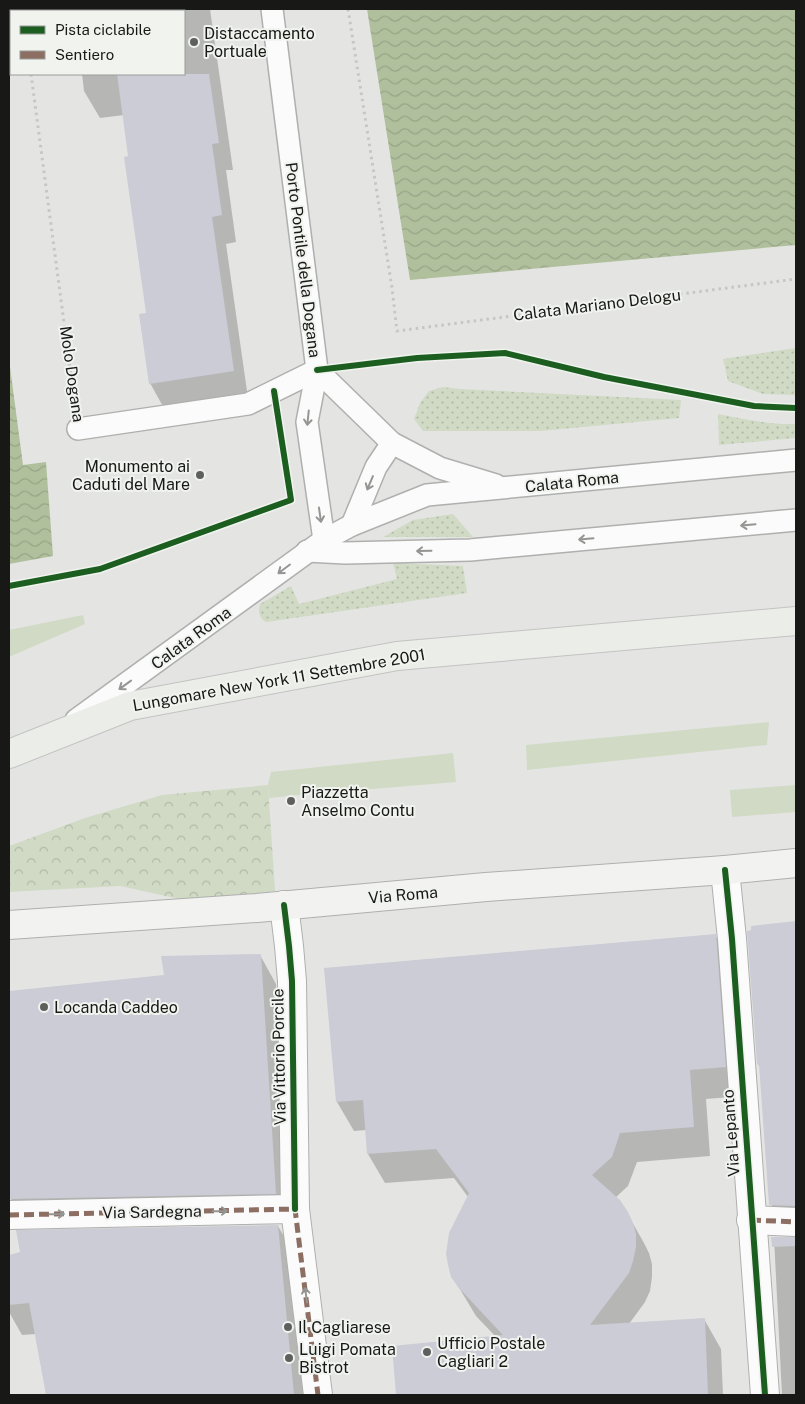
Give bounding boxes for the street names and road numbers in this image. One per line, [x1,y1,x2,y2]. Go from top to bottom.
street label: Porto Pontile della Dogana [282,161,324,359]
street label: Calata Mariano Delogu [512,285,682,325]
street label: Molo Dogana [56,325,88,423]
street label: Calata Roma [524,468,620,496]
street label: Calata Roma [147,603,235,673]
street label: Lungomare New York 11 Settembre 2001 [131,645,427,715]
street label: Via Roma [367,882,439,908]
street label: Via Vittorio Porcile [268,988,290,1126]
street label: Via Lepanto [718,1089,744,1177]
street label: Via Sardegna [102,1202,202,1222]

